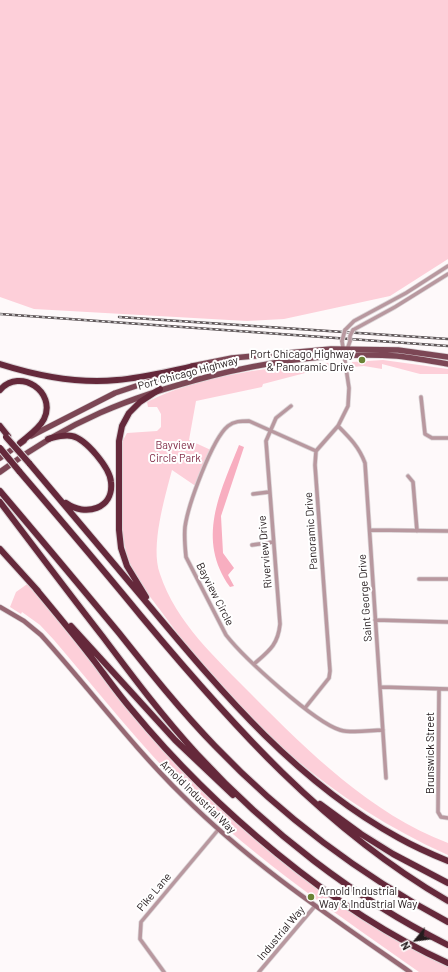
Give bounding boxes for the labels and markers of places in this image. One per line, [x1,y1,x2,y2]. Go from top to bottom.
place label: Port Chicago Highway & Panoramic Drive [250,347,354,373]
marker: Port Chicago Highway & Panoramic Drive [357,355,367,365]
place label: Arnold Industrial Way & Industrial Way [319,884,417,910]
marker: Arnold Industrial Way & Industrial Way [306,892,316,902]

